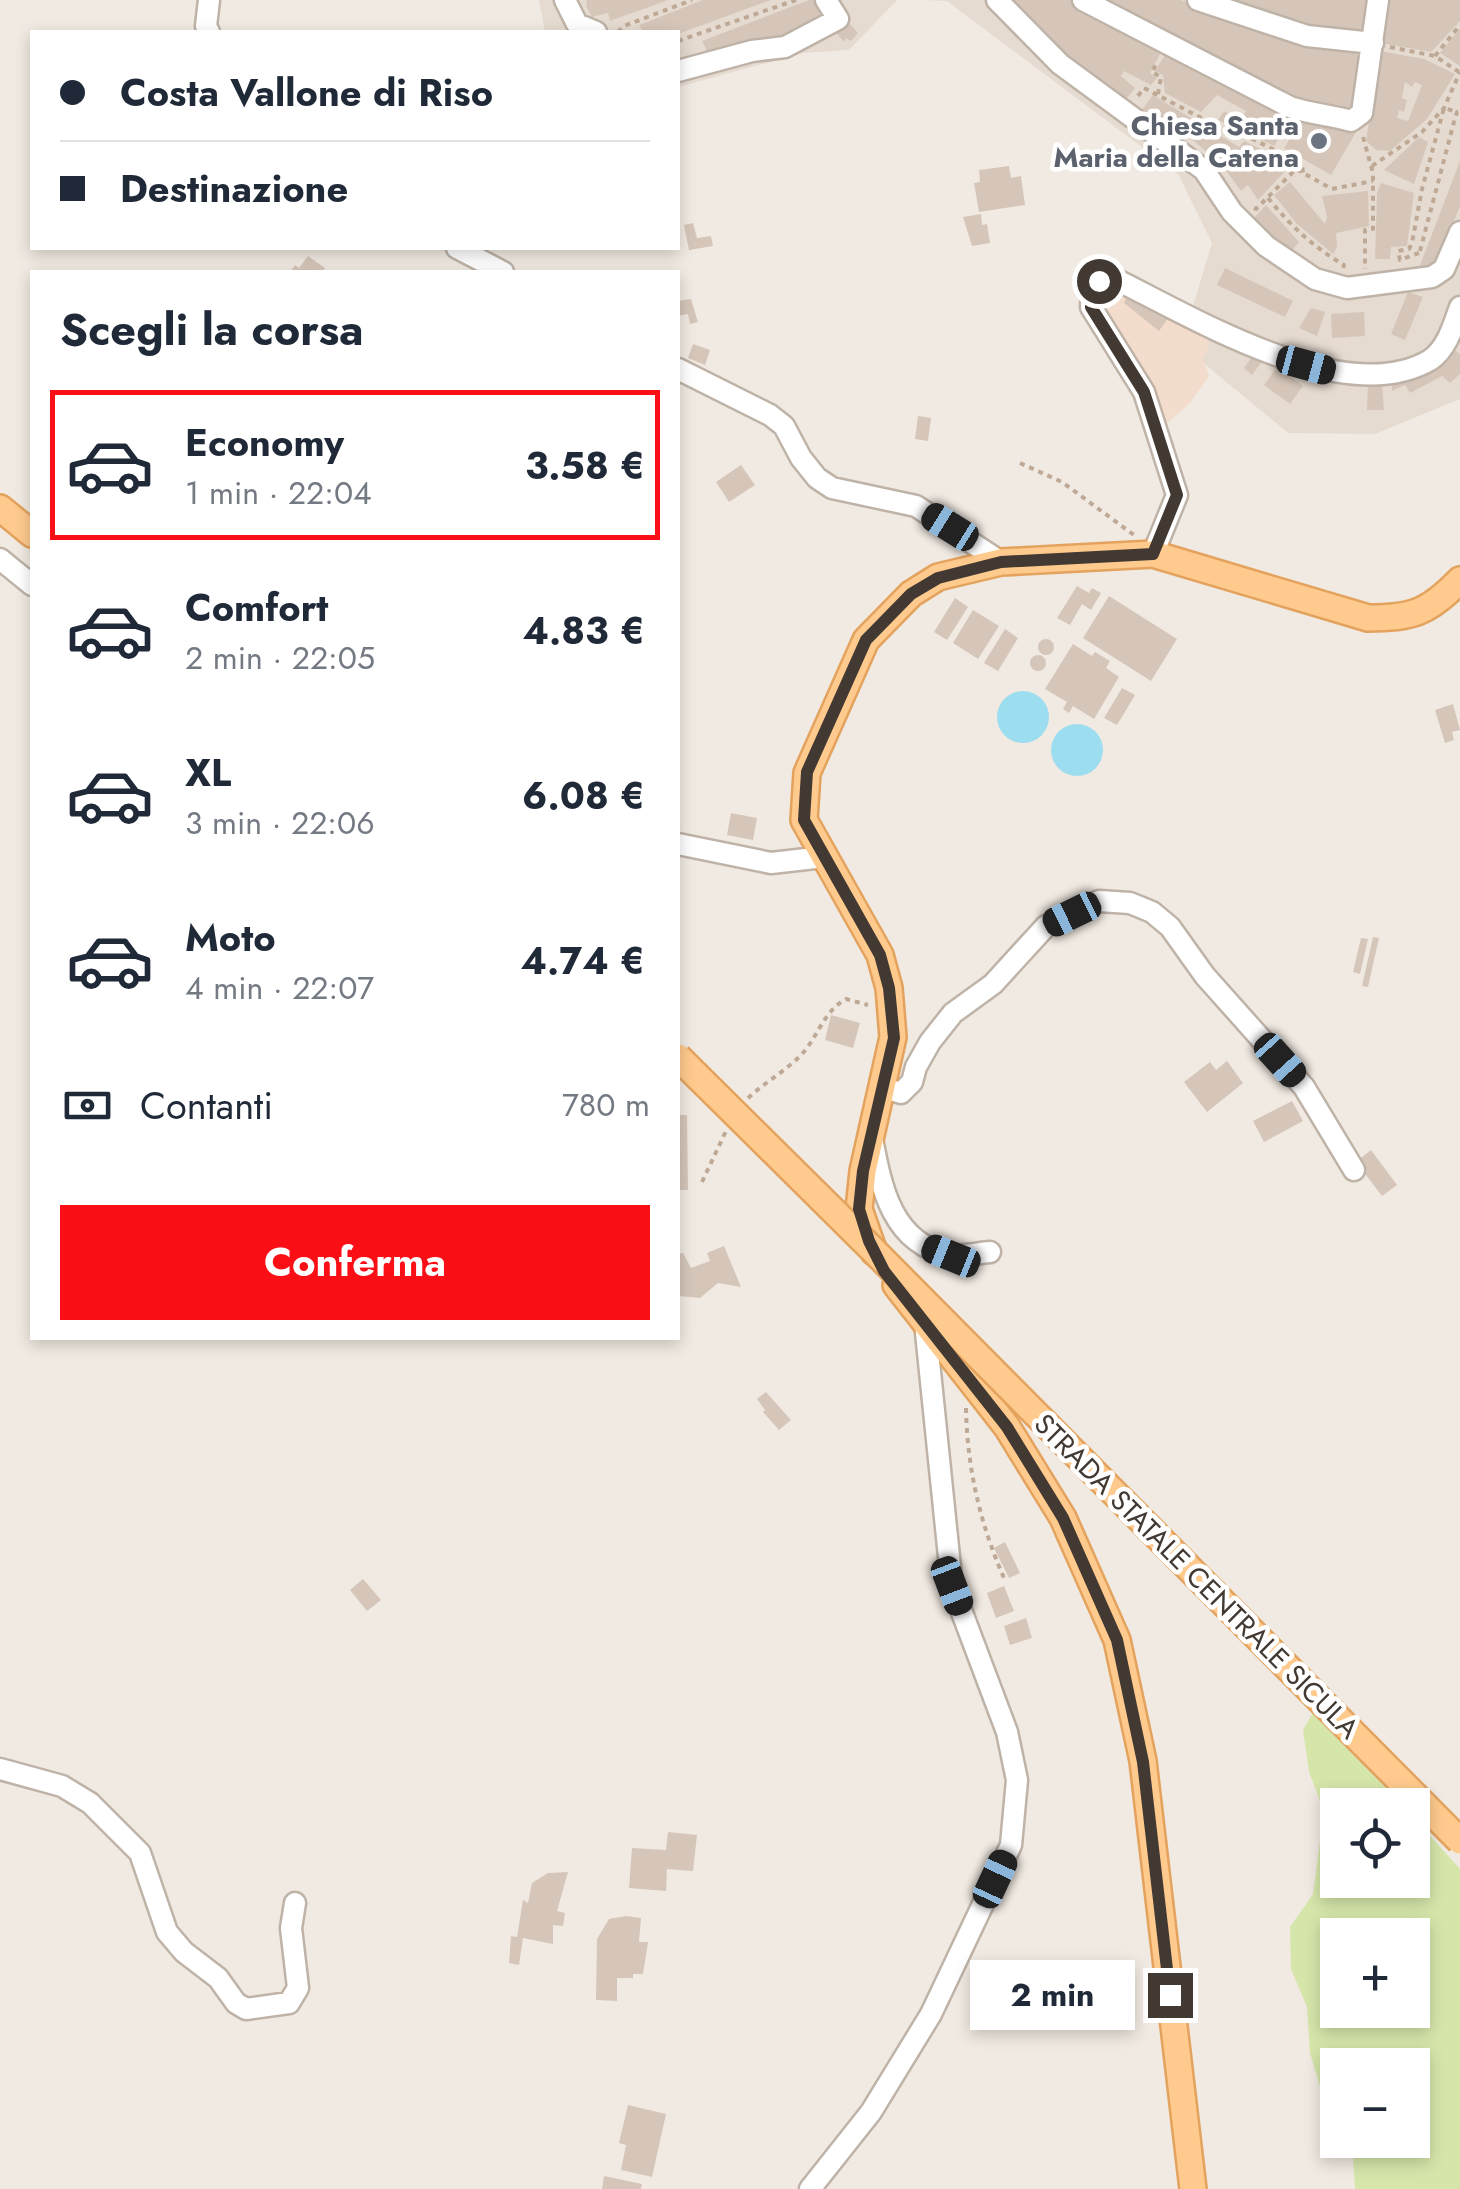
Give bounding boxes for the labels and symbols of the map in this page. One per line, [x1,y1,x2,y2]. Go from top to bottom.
place label: Chiesa Santa Maria della Catena [1053,105,1299,178]
marker: Chiesa Santa Maria della Catena [1308,130,1330,152]
route start [1077,259,1122,304]
car [1273,343,1339,387]
car [917,498,983,556]
car [1038,887,1106,941]
car [1249,1028,1311,1092]
car [918,1231,984,1281]
street label: STRADA STATALE CENTRALE SICULA [1025,1404,1369,1749]
car [927,1553,977,1619]
car [969,1845,1021,1913]
callout: 2 min [970,1960,1135,2030]
route end [1148,1973,1193,2018]

